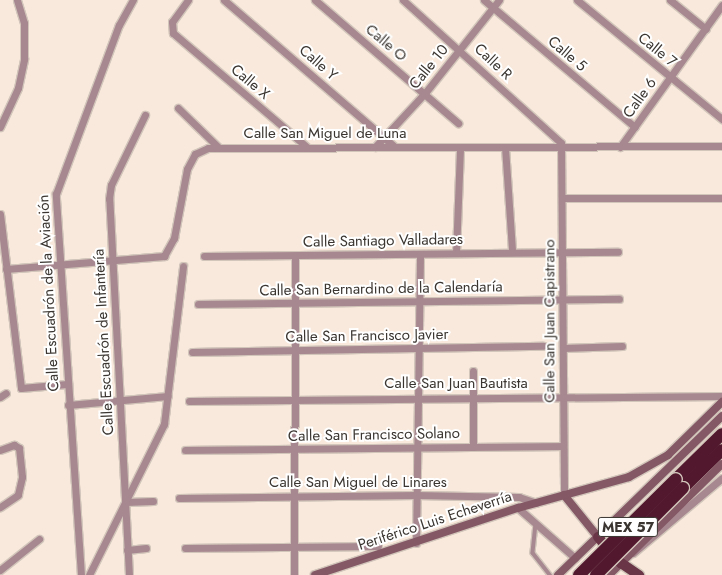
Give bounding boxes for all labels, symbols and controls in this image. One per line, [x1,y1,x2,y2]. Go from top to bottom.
street label: Calle O [362,21,410,65]
street label: Calle 7 [634,29,680,71]
street label: Calle 5 [544,33,590,75]
street label: Calle R [470,40,516,84]
street label: Calle Y [295,41,341,85]
street label: Calle 10 [406,41,452,93]
street label: Calle X [227,61,273,103]
street label: Calle 6 [619,74,661,122]
street label: Calle San Miguel de Luna [244,125,406,143]
street label: Calle Escuadrón de la Aviación [35,194,63,392]
street label: Calle Santiago Valladares [303,231,463,251]
street label: Calle San Juan Capistrano [541,239,559,403]
street label: Calle Escuadrón de Infantería [90,248,118,436]
street label: Calle San Bernardino de la Calendaría [259,278,503,300]
street label: Calle San Francisco Javier [285,326,449,346]
street label: Calle San Juan Bautista [384,375,528,393]
street label: Calle San Francisco Solano [288,425,460,445]
street label: Calle San Miguel de Linares [269,474,447,492]
street label: Periférico Luis Echeverría [356,488,514,554]
road number: MEX 57 [597,515,659,539]

